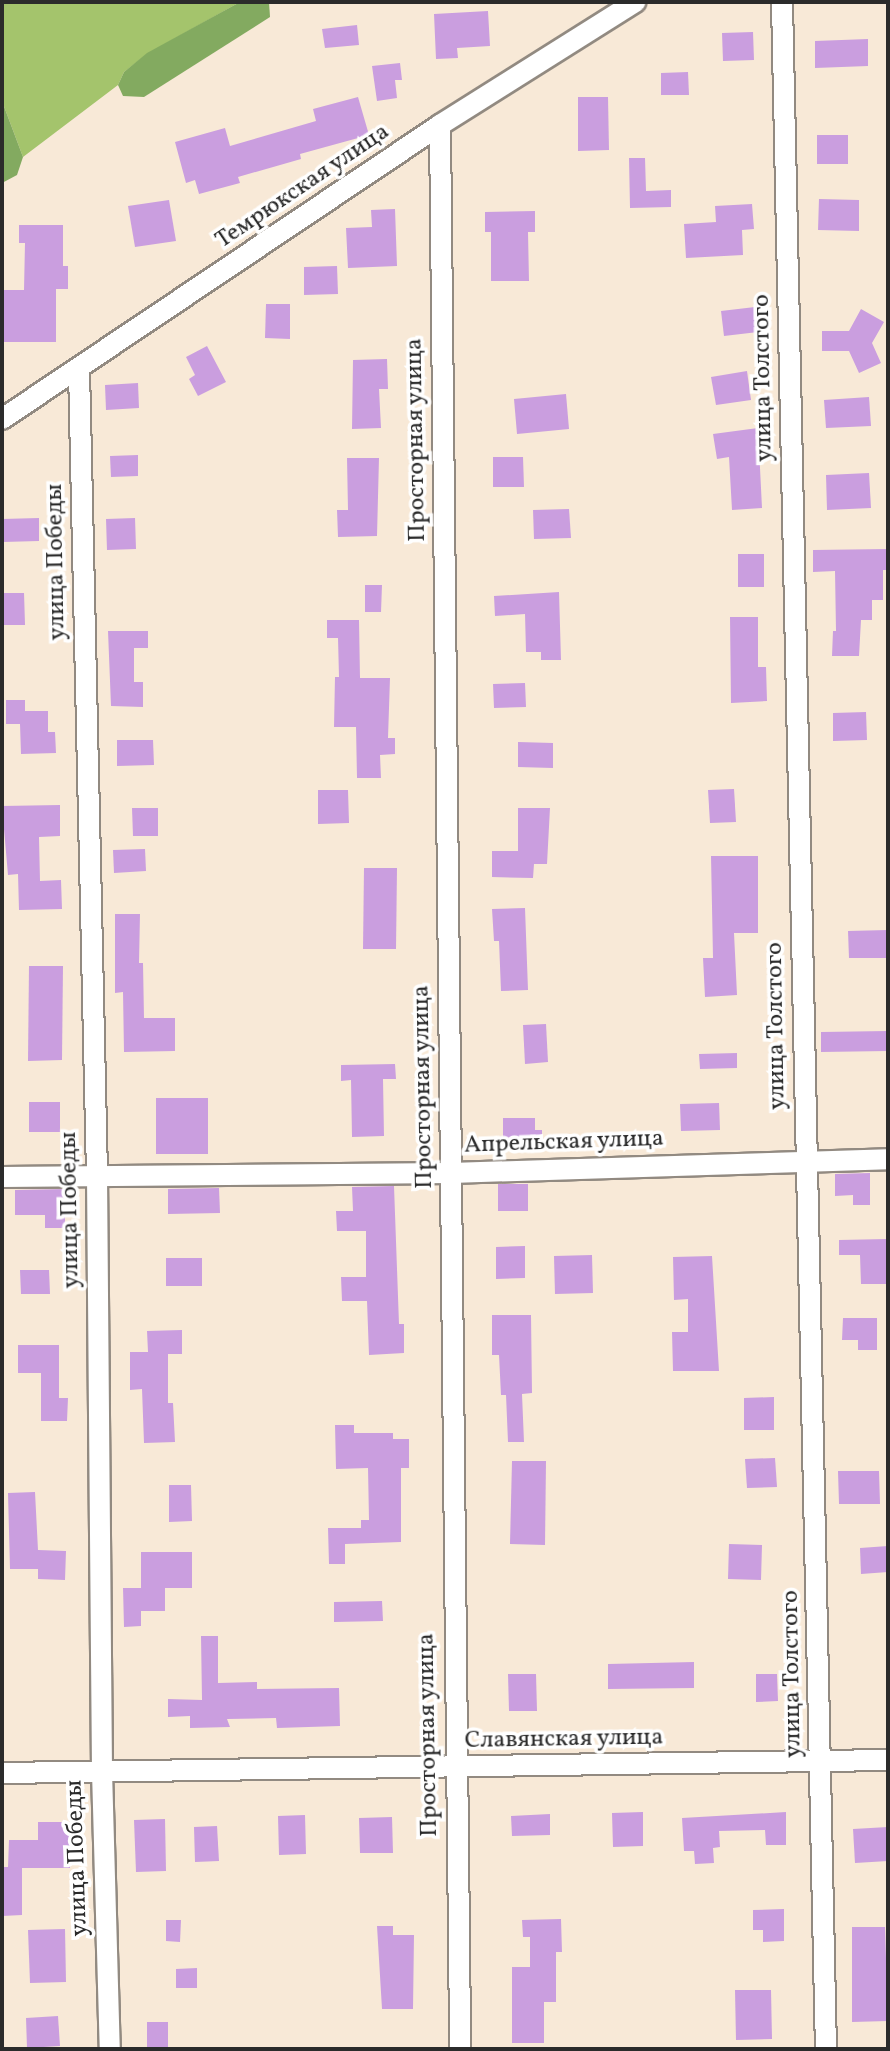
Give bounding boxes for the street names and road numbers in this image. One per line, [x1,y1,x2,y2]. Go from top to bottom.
street label: Темрюкская улица [210,118,396,256]
street label: улица Толстого [748,294,780,462]
street label: Просторная улица [401,338,433,542]
street label: улица Победы [41,483,73,641]
street label: улица Толстого [761,942,793,1110]
street label: Просторная улица [408,985,440,1189]
street label: Апрельская улица [463,1125,665,1161]
street label: улица Победы [55,1131,87,1289]
street label: улица Толстого [777,1590,809,1758]
street label: Просторная улица [413,1633,445,1837]
street label: Славянская улица [464,1724,664,1756]
street label: улица Победы [61,1779,95,1937]

